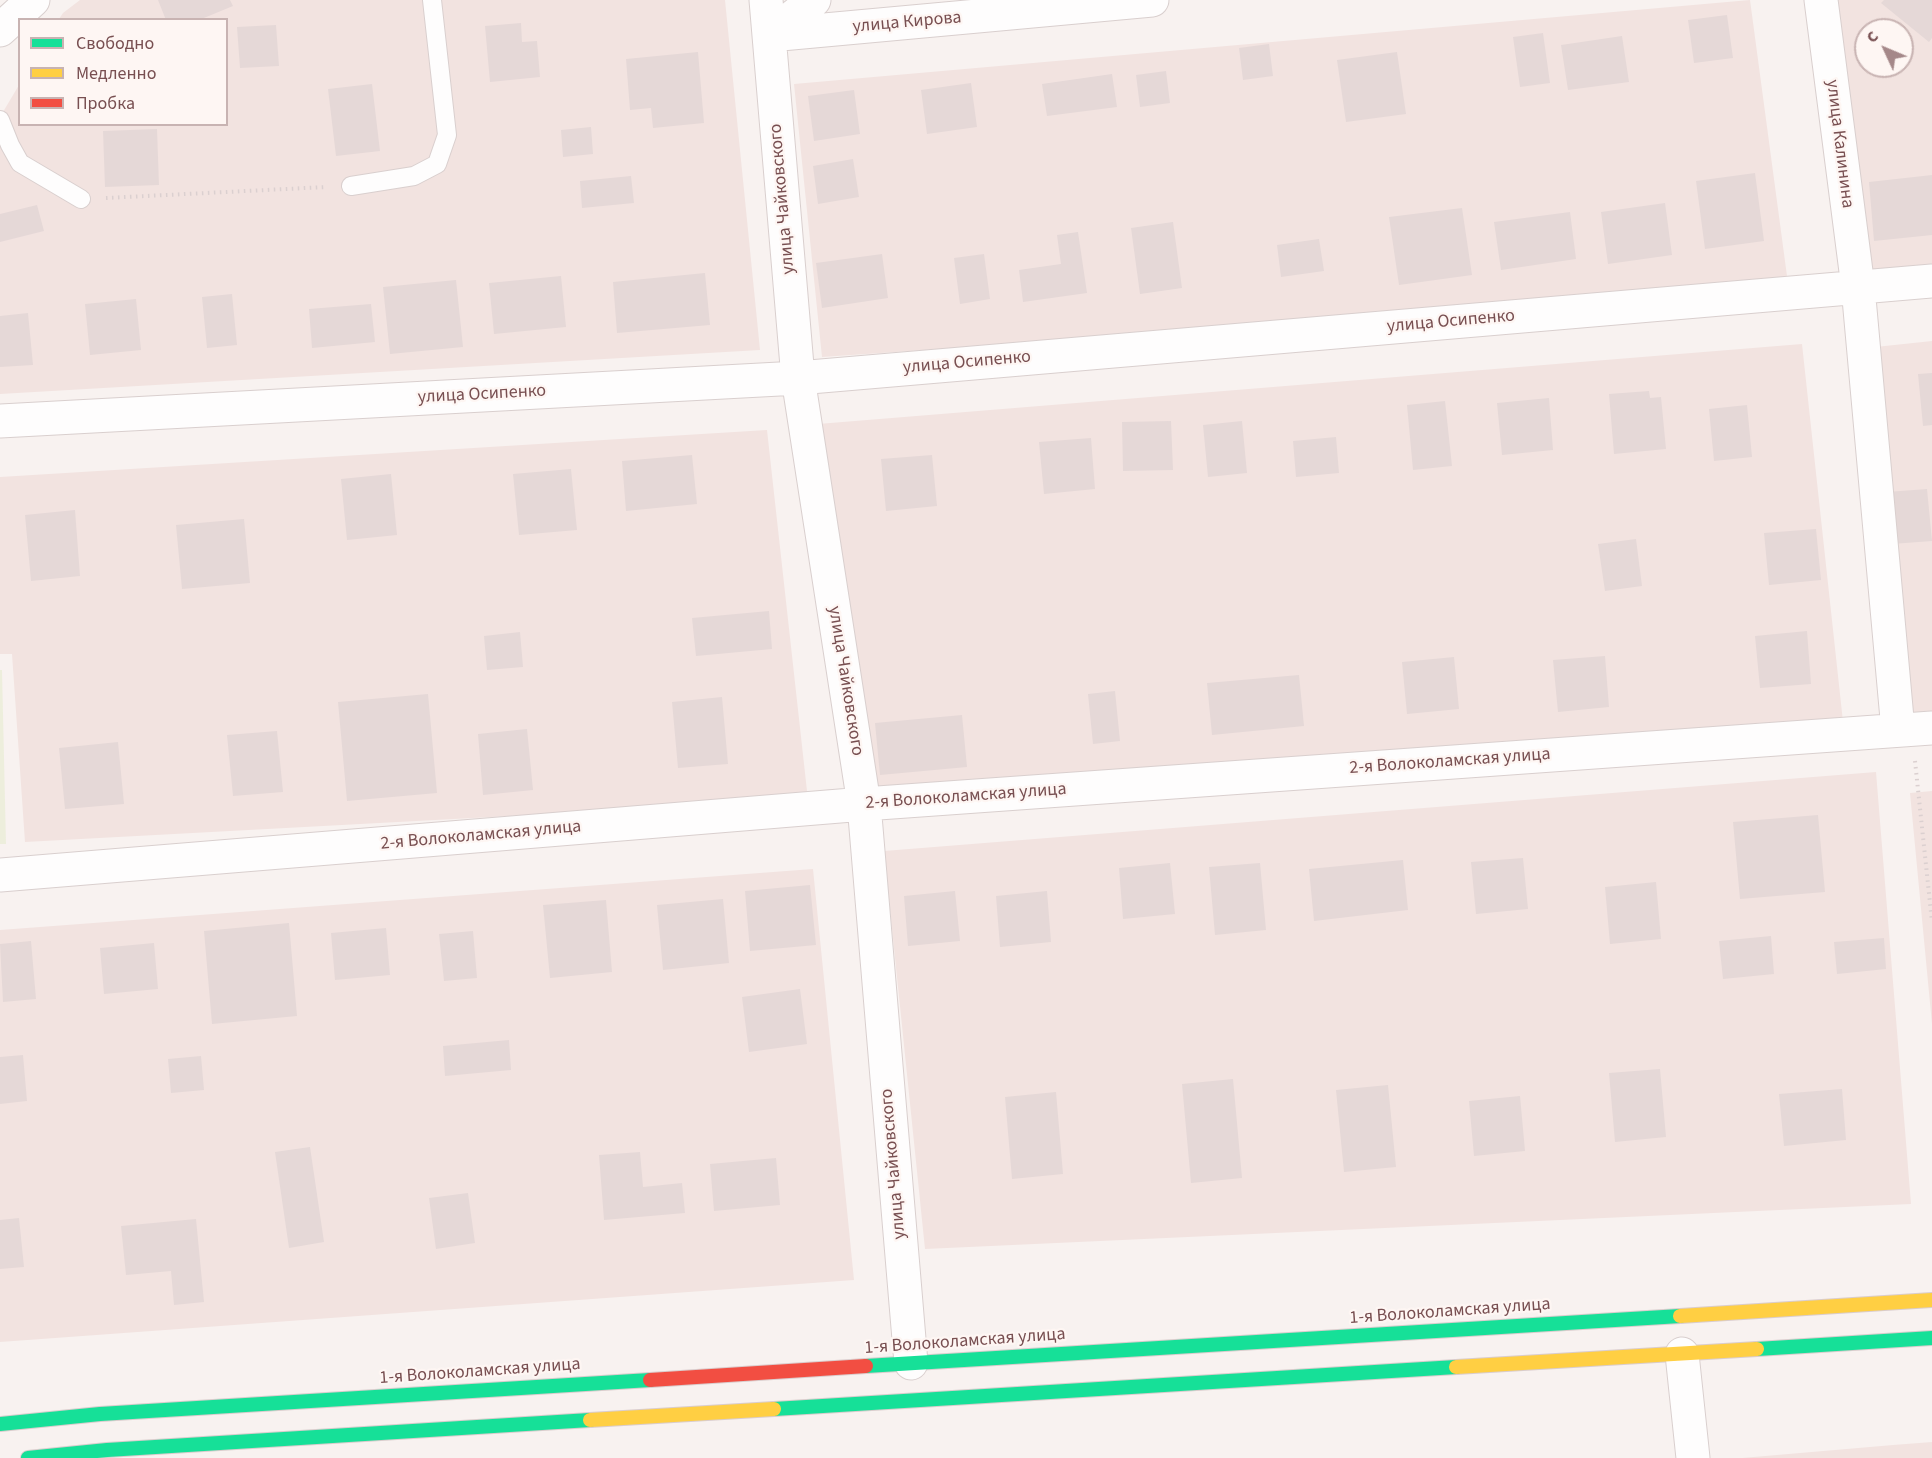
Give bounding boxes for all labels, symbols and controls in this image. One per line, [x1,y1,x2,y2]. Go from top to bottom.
street label: улица Кирова [852,7,962,39]
legend [18,18,228,126]
north arrow [1854,18,1914,78]
text: С [1861,26,1884,48]
text: Свободно [76,31,154,56]
text: Медленно [76,61,156,86]
street label: улица Калинина [1820,78,1858,210]
text: Пробка [76,91,135,116]
street label: улица Чайковского [766,123,800,275]
street label: улица Осипенко [1386,306,1516,338]
street label: улица Осипенко [902,347,1032,379]
street label: улица Осипенко [417,381,547,409]
street label: улица Чайковского [823,605,867,757]
street label: 2-я Волоколамская улица [1349,744,1551,780]
street label: 2-я Волоколамская улица [865,779,1067,815]
street label: 2-я Волоколамская улица [380,816,582,856]
street label: улица Чайковского [877,1088,911,1240]
street label: 1-я Волоколамская улица [1349,1294,1551,1330]
street label: 1-я Волоколамская улица [864,1324,1066,1360]
street label: 1-я Волоколамская улица [379,1354,581,1390]

